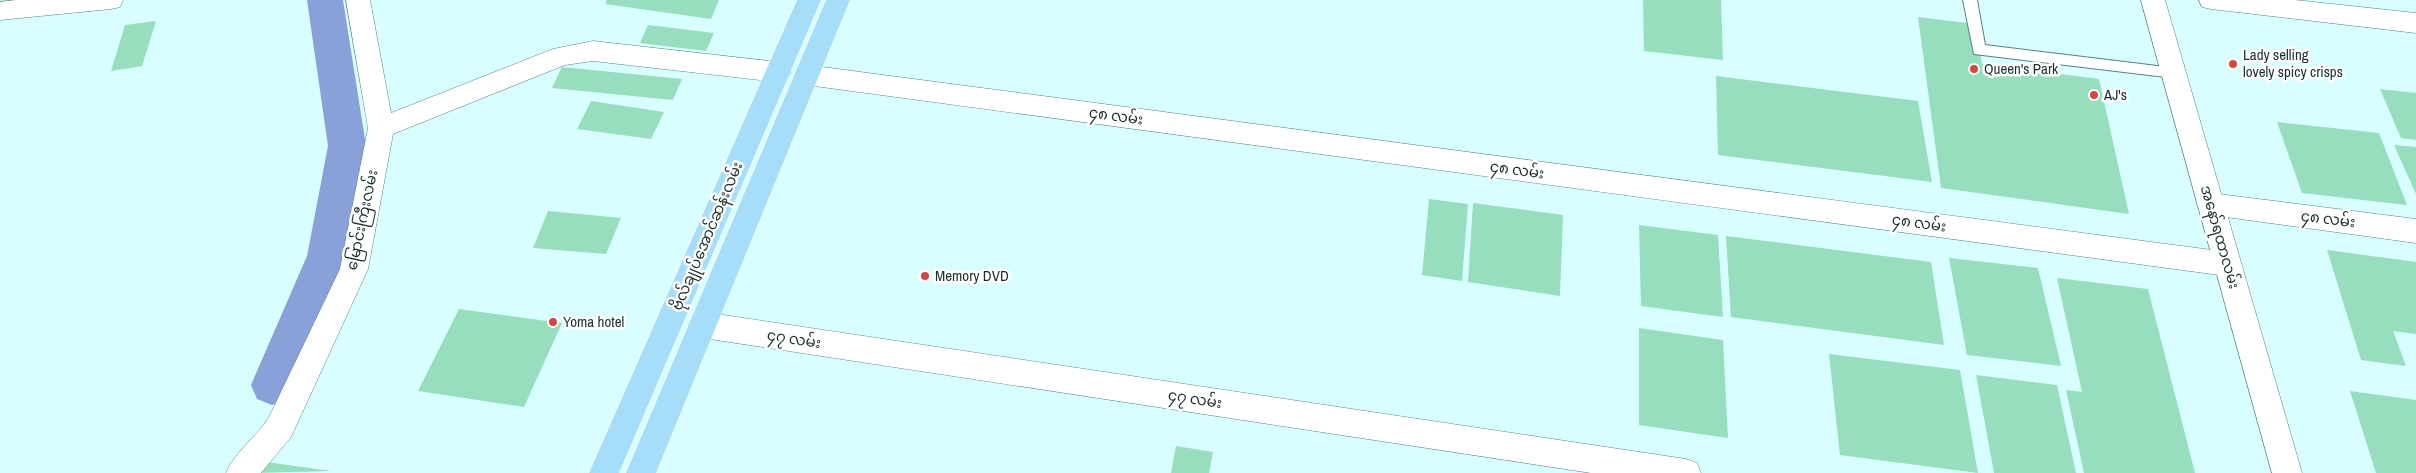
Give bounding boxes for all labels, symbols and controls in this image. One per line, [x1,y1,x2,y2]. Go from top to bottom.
place label: Lady selling lovely spicy crisps [2243,44,2343,82]
place label: Queen's Park [1984,58,2059,79]
marker: Lady selling lovely spicy crisps [2227,58,2239,70]
marker: Queen's Park [1968,63,1980,75]
place label: AJ's [2103,84,2127,105]
marker: AJ's [2088,89,2100,101]
street label: ၄၈ လမ်း [1087,101,1145,132]
street label: ၄၈ လမ်း [1488,155,1546,186]
street label: ဗိုလ်ချုပ်အောင်ဆန်းလမ်း [666,158,749,314]
street label: မြောင်းကြီးလမ်း [341,168,384,273]
street label: အနော်ရထာလမ်း [2194,183,2245,292]
street label: ၄၈ လမ်း [2299,205,2356,234]
street label: ၄၈ လမ်း [1890,208,1948,239]
place label: Memory DVD [935,265,1009,286]
marker: Memory DVD [919,270,931,282]
place label: Yoma hotel [563,311,624,332]
marker: Yoma hotel [547,316,559,328]
street label: ၄၇ လမ်း [765,324,823,355]
street label: ၄၇ လမ်း [1166,384,1224,415]

